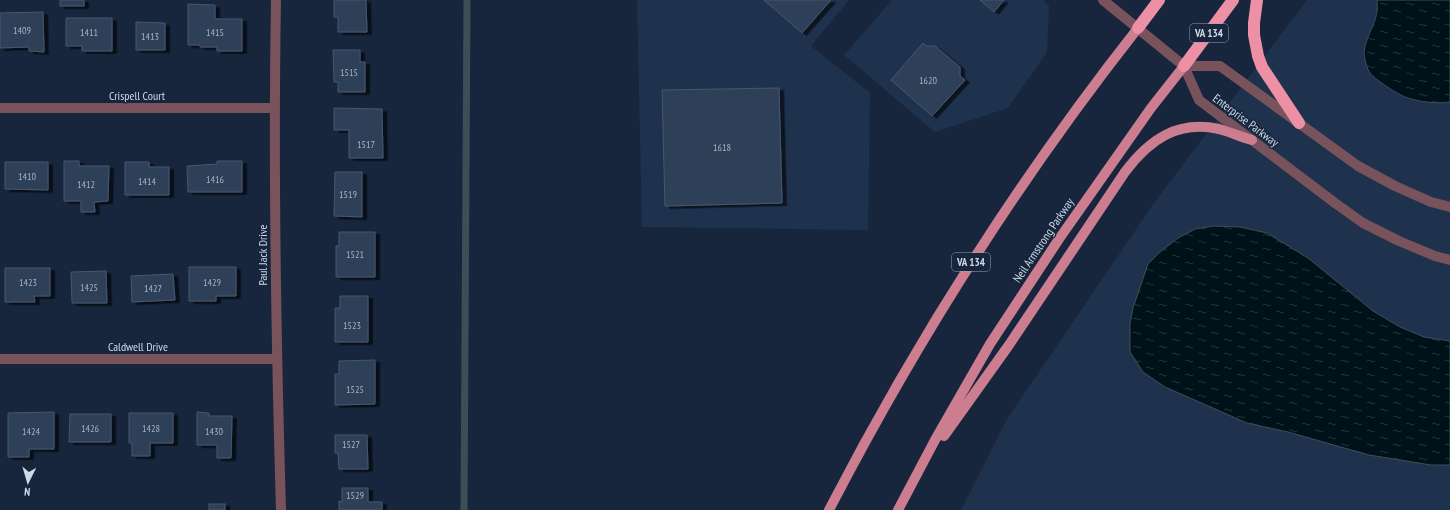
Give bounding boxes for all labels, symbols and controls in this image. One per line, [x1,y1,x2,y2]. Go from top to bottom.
house number: 1409 [13,24,31,37]
road number: VA 134 [1190,24,1228,42]
house number: 1411 [80,26,98,39]
house number: 1415 [206,26,224,39]
house number: 1413 [141,30,159,43]
house number: 1515 [340,66,358,79]
house number: 1620 [919,74,938,87]
street label: Crispell Court [109,88,166,103]
street label: Enterprise Parkway [1210,90,1282,150]
house number: 1517 [357,138,375,151]
house number: 1618 [713,141,731,154]
house number: 1410 [18,170,37,183]
house number: 1416 [206,173,225,186]
house number: 1414 [138,175,157,188]
house number: 1412 [77,178,95,191]
house number: 1519 [339,188,357,201]
street label: Neil Armstrong Parkway [1009,194,1077,285]
street label: Paul Jack Drive [255,224,270,286]
house number: 1521 [346,248,364,261]
road number: VA 134 [952,253,990,271]
house number: 1423 [19,276,37,289]
house number: 1429 [203,276,221,289]
house number: 1425 [80,281,98,294]
house number: 1427 [144,282,162,295]
house number: 1523 [343,319,361,332]
street label: Caldwell Drive [108,339,168,354]
house number: 1525 [346,383,364,396]
house number: 1426 [81,422,100,435]
house number: 1428 [142,422,160,435]
house number: 1424 [22,425,41,438]
house number: 1430 [205,425,224,438]
house number: 1527 [342,438,360,451]
north arrow [8,462,48,502]
text: N [24,485,31,499]
house number: 1529 [346,489,364,502]

